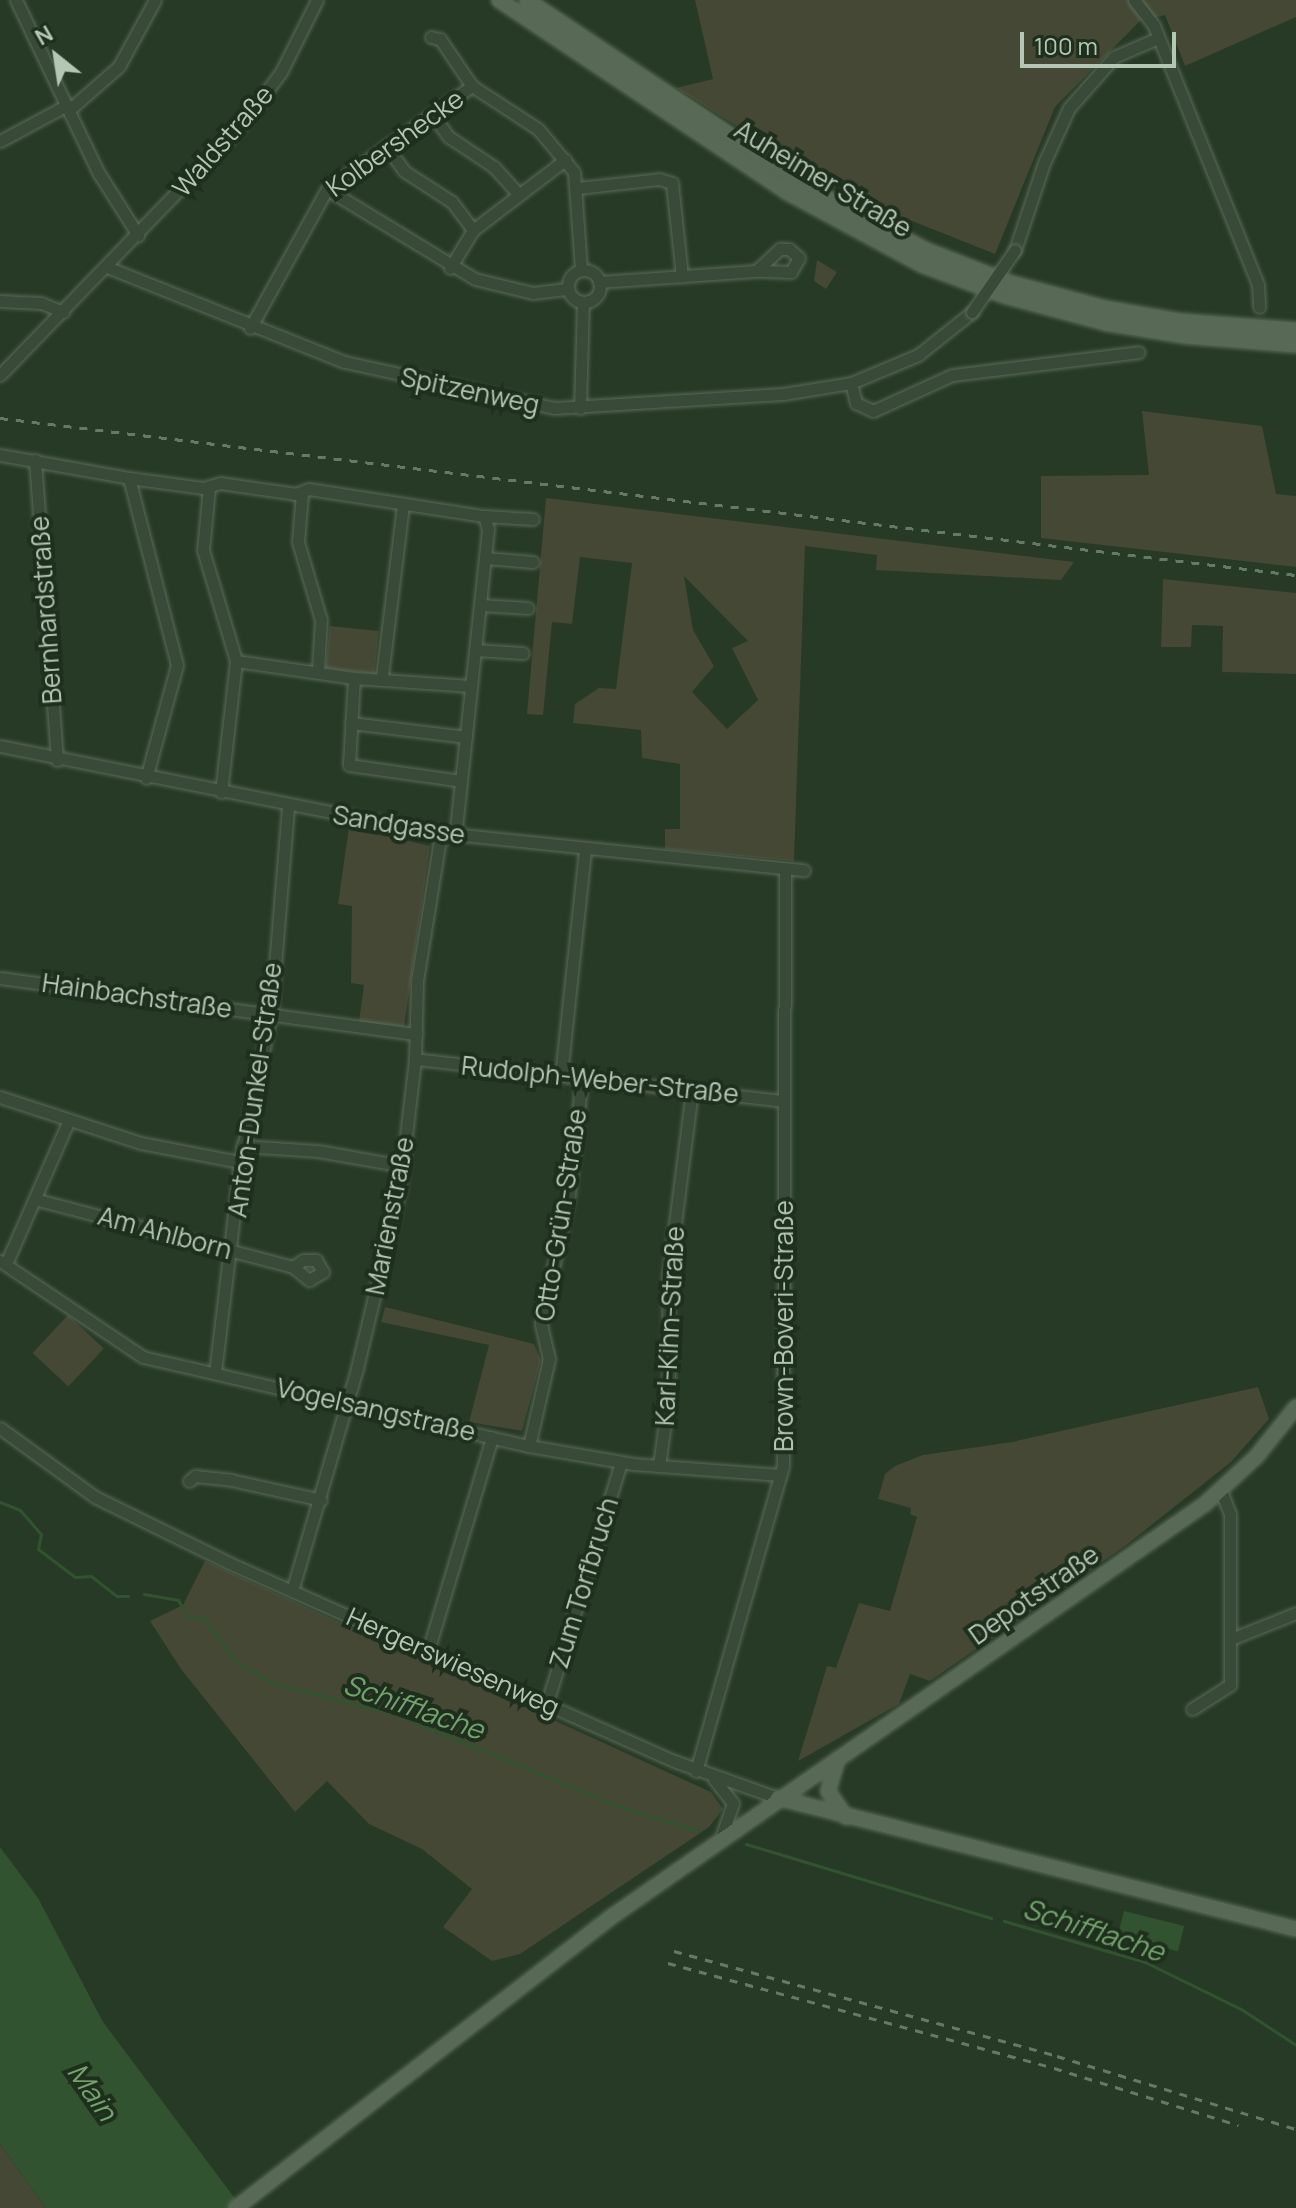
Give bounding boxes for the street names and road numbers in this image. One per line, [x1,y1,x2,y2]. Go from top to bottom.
street label: Waldstraße [166,79,280,203]
street label: Kolbershecke [320,83,470,203]
street label: Auheimer Straße [729,114,917,244]
street label: Spitzenweg [398,361,542,421]
street label: Bernhardstraße [24,515,68,705]
street label: Sandgasse [331,799,467,851]
street label: Anton-Dunkel-Straße [222,960,288,1220]
street label: Hainbachstraße [40,967,234,1025]
street label: Rudolph-Weber-Straße [460,1050,740,1110]
street label: Otto-Grün-Straße [529,1107,593,1323]
street label: Marienstraße [359,1134,421,1298]
street label: Am Ahlborn [95,1200,235,1266]
street label: Brown-Boveri-Straße [768,1200,800,1452]
street label: Karl-Kihn-Straße [649,1225,691,1427]
street label: Vogelsangstraße [273,1372,479,1448]
street label: Zum Torfbruch [543,1494,625,1672]
street label: Depotstraße [963,1539,1105,1651]
street label: Hergerswiesenweg [342,1601,564,1723]

